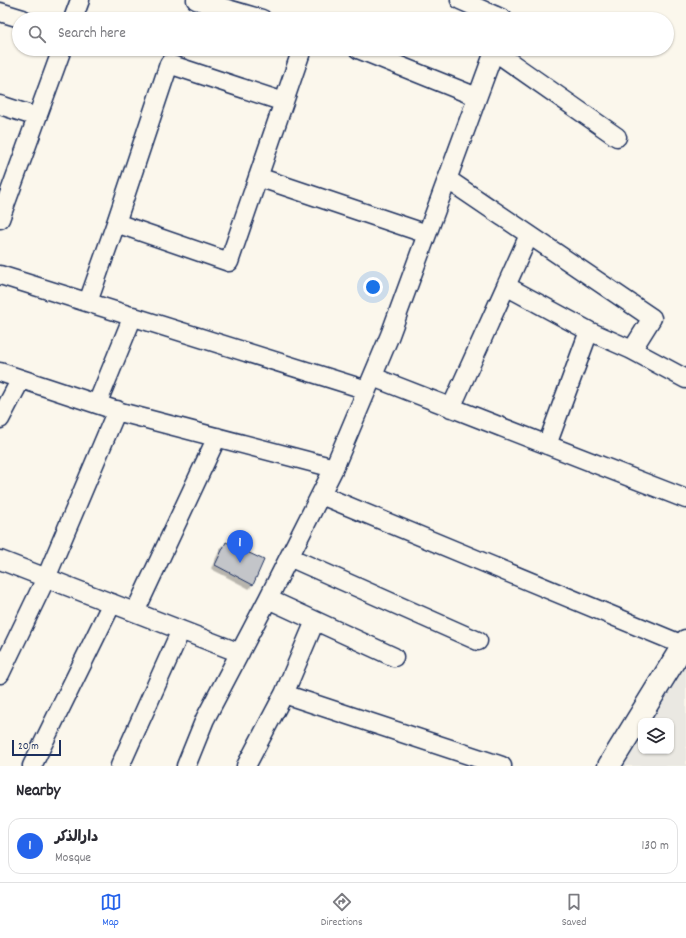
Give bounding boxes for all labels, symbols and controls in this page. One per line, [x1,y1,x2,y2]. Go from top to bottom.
search box [12,12,674,56]
icon: search [26,23,48,45]
text: Search here [58,23,126,45]
your location [363,277,383,297]
pin: 1 [227,530,253,563]
map controls [638,718,674,754]
button: layers [638,718,674,754]
scale bar [12,738,61,757]
text: 20 m [18,739,39,755]
text: Nearby [16,780,60,804]
text: دارالذکر [55,827,98,849]
text: 1 [29,837,31,856]
text: 130 m [641,837,669,856]
text: Mosque [55,849,91,868]
tab: Map [100,891,122,931]
tab: Directions [321,891,363,931]
tab: Saved [562,891,586,931]

